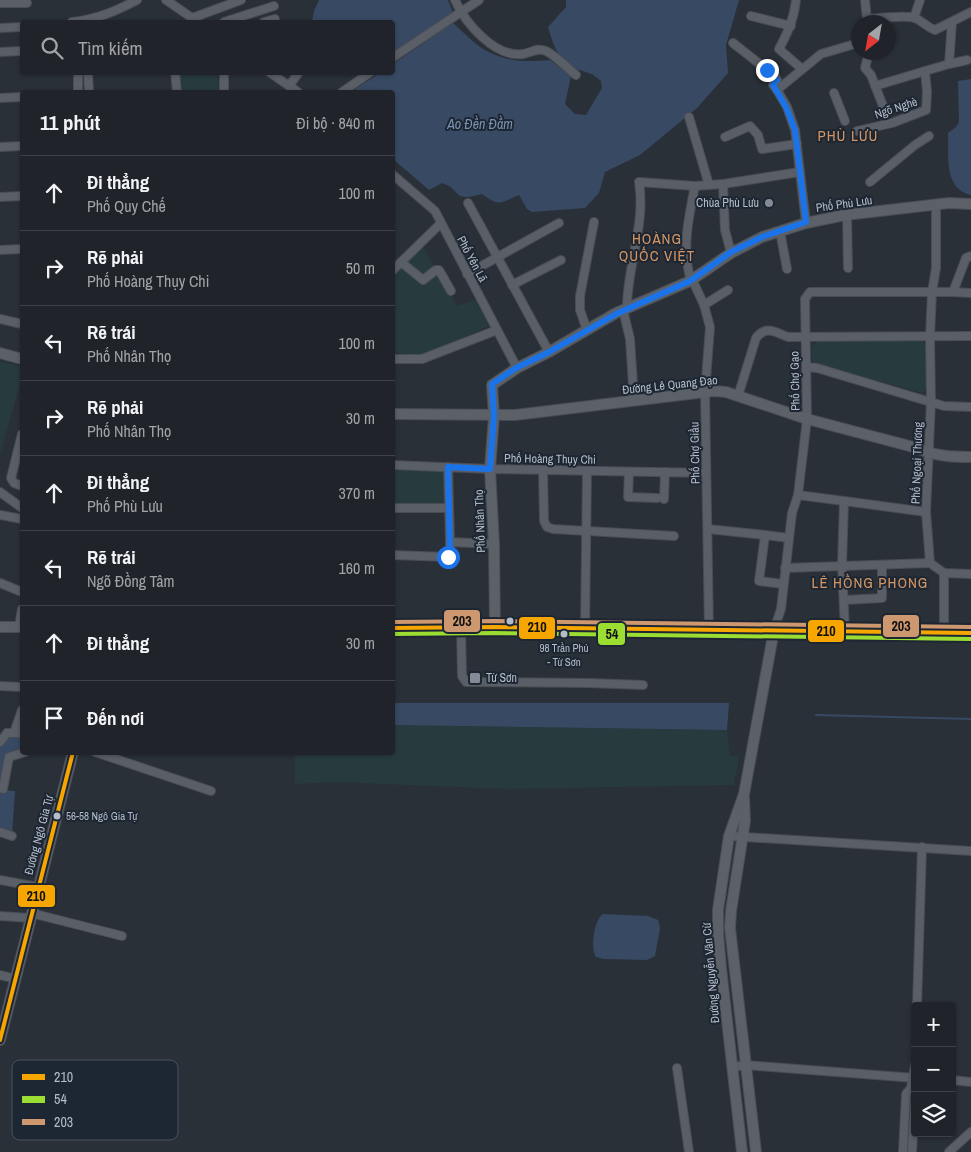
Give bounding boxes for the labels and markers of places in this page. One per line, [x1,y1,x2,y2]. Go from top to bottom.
place label: Chùa Phù Lưu [696,195,759,211]
marker: Chùa Phù Lưu [763,197,775,209]
unlabelled marker [505,616,515,626]
marker: 98 Trần Phú - Từ Sơn [559,629,569,639]
place label: 98 Trần Phú - Từ Sơn [539,641,589,669]
place label: Từ Sơn [486,670,517,686]
marker: Từ Sơn [468,671,482,685]
place label: 56-58 Ngô Gia Tự [66,809,138,823]
marker: 56-58 Ngô Gia Tự [52,811,62,821]

